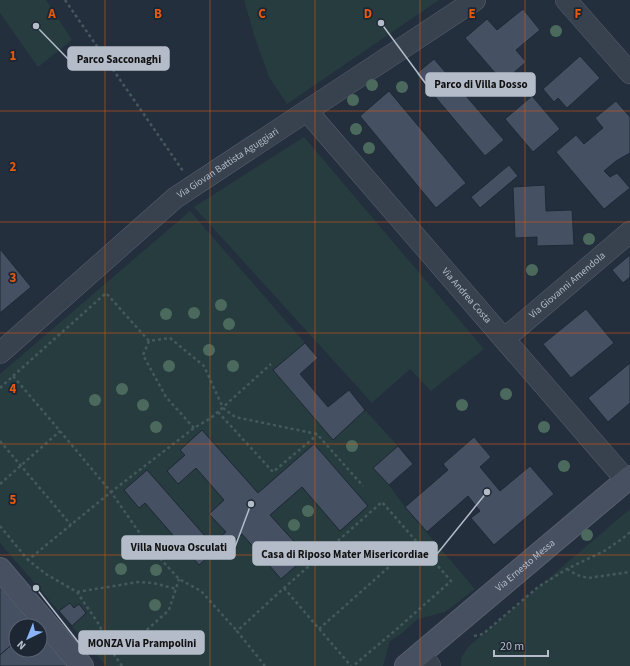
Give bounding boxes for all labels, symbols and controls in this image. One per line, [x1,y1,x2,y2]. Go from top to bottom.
text: A [47,5,56,23]
text: B [154,5,162,23]
text: C [258,5,266,23]
text: D [364,5,372,23]
text: E [468,5,476,23]
text: F [575,5,582,23]
text: 1 [10,47,17,65]
callout: Parco Sacconaghi [68,47,169,70]
text: Parco Sacconaghi [77,52,161,67]
callout: Parco di Villa Dosso [426,73,535,96]
text: Parco di Villa Dosso [434,77,528,92]
street label: Via Giovan Battista Aguggiari [174,124,281,202]
text: 2 [10,158,17,176]
street label: Via Giovanni Amendola [526,249,609,322]
street label: Via Andrea Costa [438,265,495,327]
text: 3 [10,269,17,287]
text: 4 [10,380,17,398]
text: 5 [10,491,17,509]
callout: Villa Nuova Osculati [122,536,235,559]
street label: Via Ernesto Messa [492,536,558,595]
text: Villa Nuova Osculati [130,540,227,555]
callout: Casa di Riposo Mater Misericordiae [253,542,437,565]
text: Casa di Riposo Mater Misericordiae [261,547,429,562]
north arrow [8,618,48,658]
callout: MONZA Via Prampolini [79,631,204,654]
scale bar [494,632,548,658]
text: MONZA Via Prampolini [88,636,196,651]
text: N [14,637,29,653]
text: 20 m [500,638,524,655]

